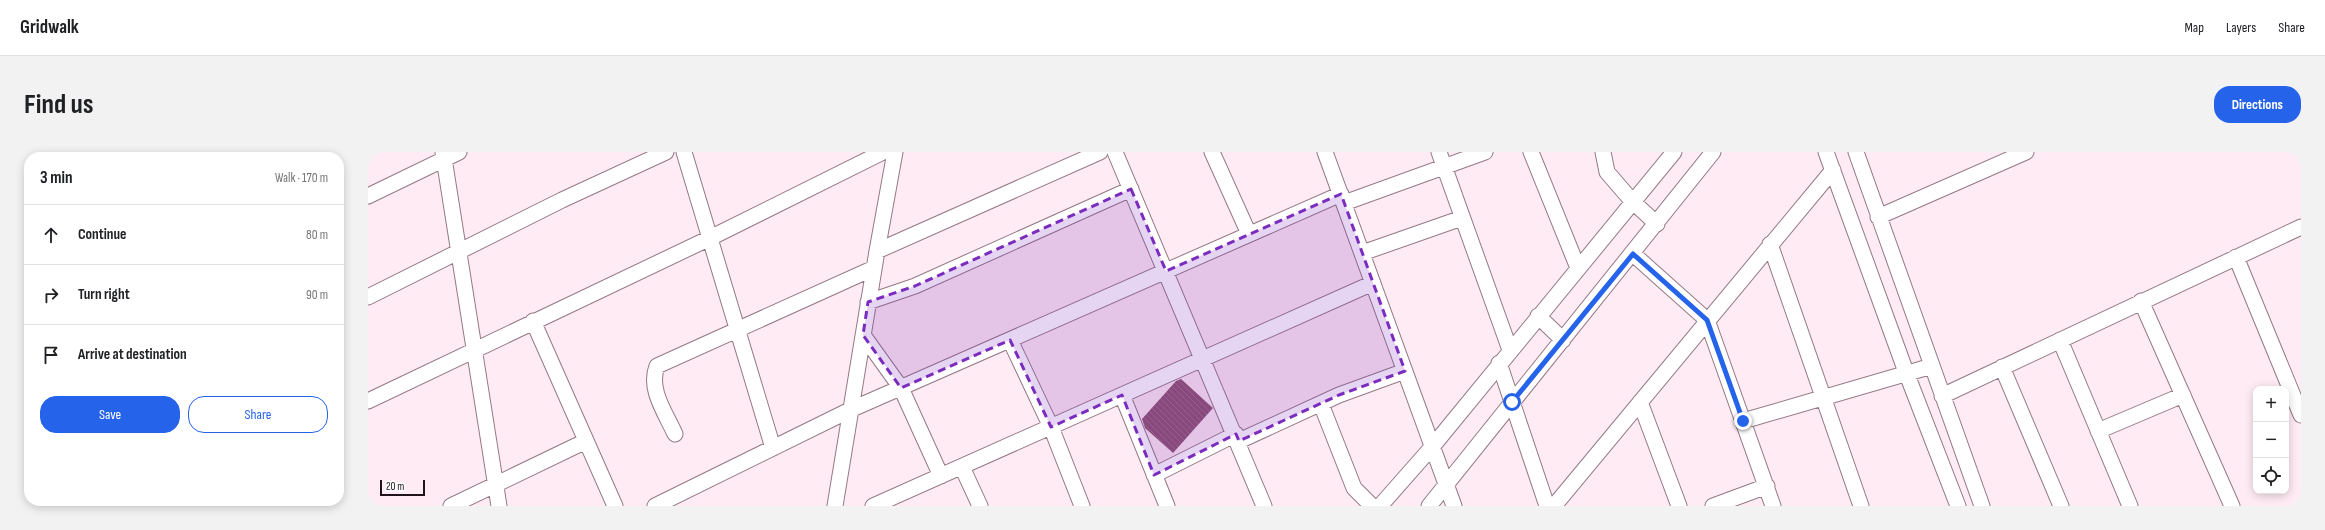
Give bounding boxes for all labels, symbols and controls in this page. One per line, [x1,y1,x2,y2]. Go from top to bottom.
text: Gridwalk [20,16,79,39]
text: Map [2184,19,2204,36]
text: Layers [2226,19,2256,36]
text: Share [2278,19,2305,36]
button: Directions [2214,86,2301,123]
text: Find us [24,88,93,121]
text: 3 min [40,168,73,188]
text: Walk · 170 m [275,170,328,186]
icon: ahead [40,224,62,246]
text: Continue [78,225,127,244]
text: 80 m [306,227,328,243]
icon: right [40,284,62,306]
text: Turn right [78,285,130,304]
text: 90 m [306,287,328,303]
icon: arrive [40,344,62,366]
text: Arrive at destination [78,345,187,364]
map controls [2253,386,2289,494]
button: + [2253,386,2289,422]
route start [1503,393,1521,411]
button: Save [40,396,180,433]
button: Share [188,396,328,433]
route end [1734,412,1752,430]
button: − [2253,422,2289,458]
button: locate [2253,458,2289,494]
scale bar [380,478,425,497]
text: 20 m [386,480,404,493]

